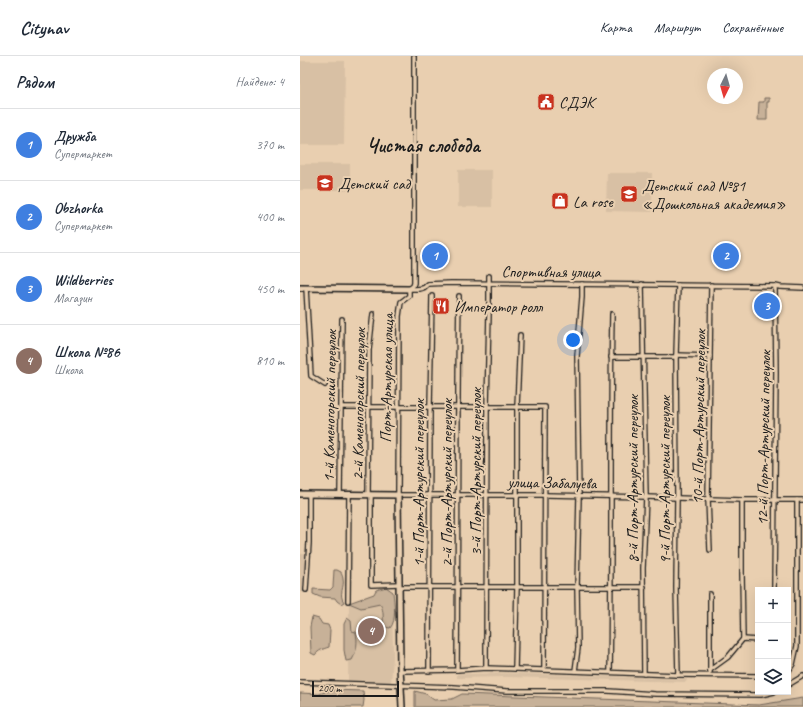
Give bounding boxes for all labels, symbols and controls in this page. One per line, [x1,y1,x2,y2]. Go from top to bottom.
text: Citynav [20,16,68,40]
text: Карта [600,19,632,36]
text: Маршрут [654,19,700,36]
text: Сохранённые [722,19,783,36]
north arrow [707,68,743,104]
text: Рядом [16,72,54,93]
text: Найдено: 4 [236,74,284,90]
public building icon: СДЭК [536,92,556,112]
place label: СДЭК [559,93,597,113]
text: Дружба [54,127,96,146]
district label: Чистая слобода [366,133,482,158]
text: 1 [26,137,32,153]
text: 370 m [256,137,284,153]
text: Супермаркет [54,146,112,162]
school or university icon: Детский сад [315,173,335,193]
place label: Детский сад [338,174,412,194]
place label: Детский сад №81 «Дошкольная академия» [642,176,786,214]
school or university icon: Детский сад №81 «Дошкольная академия» [619,184,639,204]
shop icon: La rose [550,191,570,211]
place label: La rose [573,192,615,212]
text: Obzhorka [54,199,103,218]
text: 2 [26,209,32,225]
text: 400 m [256,209,284,225]
text: Супермаркет [54,218,112,234]
pin: 1 [422,241,448,271]
pin: 2 [713,241,739,271]
street label: Спортивная улица [501,262,602,282]
text: Wildberries [54,271,113,290]
text: 3 [26,281,32,297]
text: 450 m [256,281,284,297]
text: Магазин [54,290,92,306]
pin: 3 [754,291,780,321]
restaurant icon: Император ролл [431,296,451,316]
place label: Император ролл [454,297,544,317]
street label: Порт-Артурская улица [376,312,398,443]
street label: 2-й Каменогорский переулок [348,326,370,480]
street label: 10-й Порт-Артурский переулок [687,327,711,505]
street label: 1-й Каменогорский переулок [319,328,341,482]
your location [563,330,583,350]
text: Школа №86 [54,343,120,362]
street label: 12-й Порт-Артурский переулок [752,348,776,526]
text: 4 [26,353,32,369]
text: 810 m [256,353,284,369]
text: Школа [54,362,83,378]
street label: 3-й Порт-Артурский переулок [466,386,486,556]
street label: 8-й Порт-Артурский переулок [623,393,643,563]
street label: 9-й Порт-Артурский переулок [655,394,675,564]
street label: 1-й Порт-Артурский переулок [409,397,429,567]
street label: 2-й Порт-Артурский переулок [437,397,457,567]
street label: улица Забалуева [506,472,598,494]
map controls [755,587,791,695]
button: + [755,587,791,623]
pin: 4 [358,616,384,646]
button: − [755,623,791,659]
button: layers [755,659,791,695]
scale bar [312,679,399,698]
text: 200 m [318,681,342,695]

